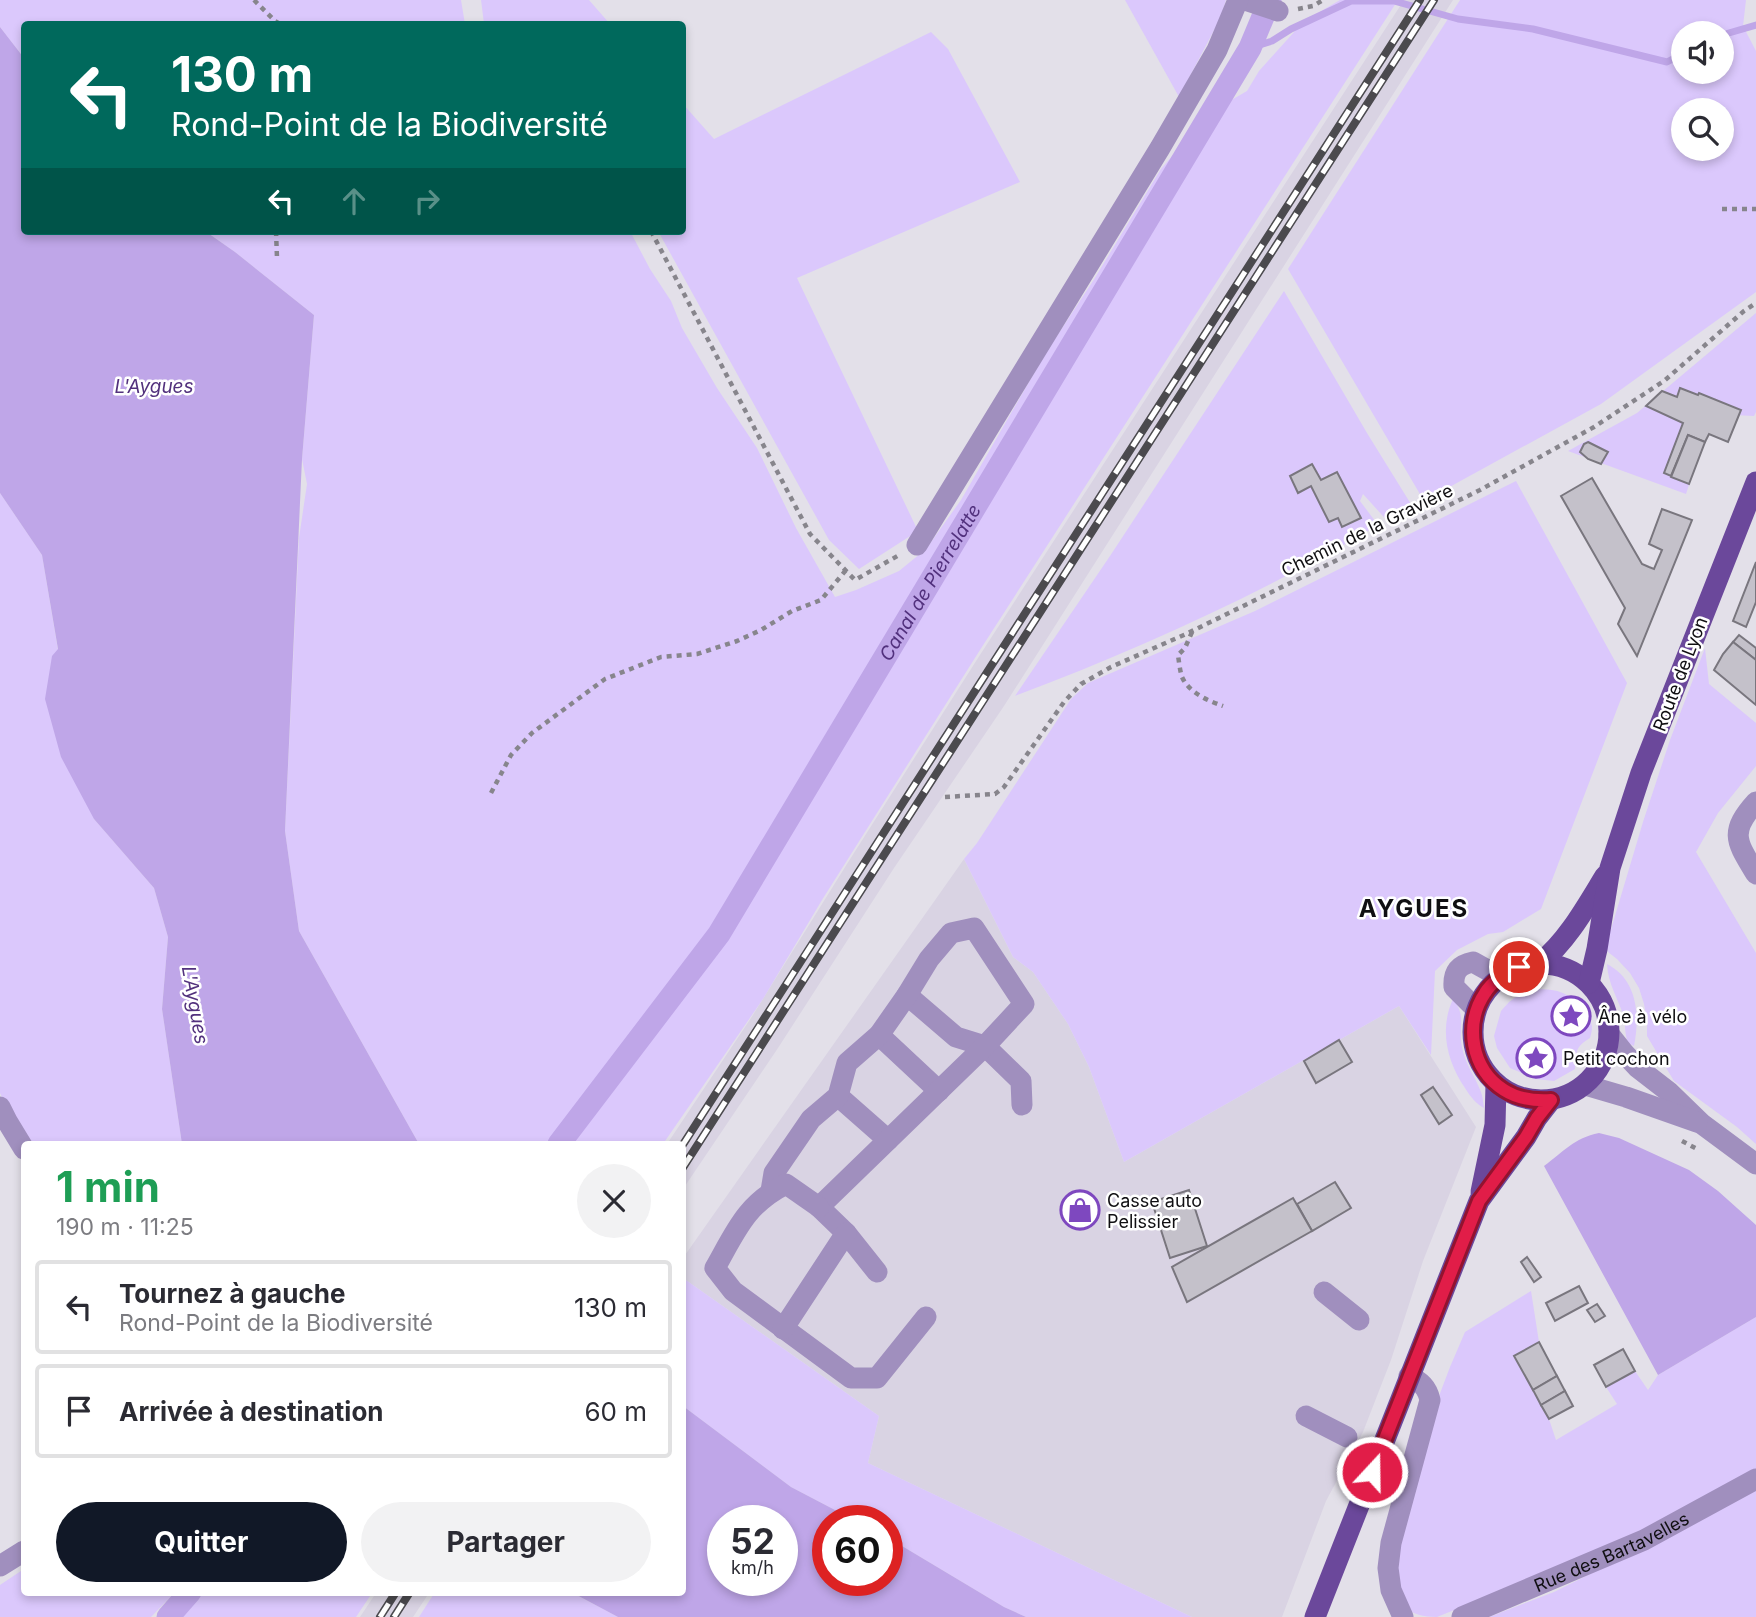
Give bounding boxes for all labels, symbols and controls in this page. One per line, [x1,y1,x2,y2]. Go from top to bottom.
map controls [1671,21,1734,161]
button: sound [1671,21,1734,84]
text: 130 m [171,45,313,104]
icon: left [56,49,147,140]
button: search [1671,98,1734,161]
text: Rond-Point de la Biodiversité [171,105,608,144]
icon: left [262,182,300,220]
icon: ahead [335,182,373,220]
icon: right [408,182,446,220]
water label: L'Aygues [114,375,194,398]
street label: Chemin de la Gravière [1278,479,1456,581]
water label: Canal de Pierrelatte [874,500,985,665]
street label: Route de Lyon [1649,614,1711,734]
district label: AYGUES [1359,894,1469,923]
pin [1489,937,1549,997]
icon: arrive [1500,948,1538,986]
water label: L'Aygues [177,964,213,1046]
place icon: Âne à vélo [1550,995,1592,1037]
place label: Âne à vélo [1598,1005,1687,1027]
place icon: Petit cochon [1515,1037,1557,1079]
place label: Petit cochon [1563,1048,1670,1069]
text: 1 min [56,1161,160,1212]
button: close [577,1164,651,1238]
shop icon: Casse auto Pelissier [1059,1189,1101,1231]
place label: Casse auto Pelissier [1107,1190,1202,1232]
text: 190 m · 11:25 [56,1213,194,1241]
text: Tournez à gauche [119,1278,345,1309]
icon: left [60,1288,98,1326]
text: 130 m [574,1292,647,1323]
text: Rond-Point de la Biodiversité [119,1309,433,1337]
icon: arrive [60,1392,98,1430]
text: Arrivée à destination [119,1396,384,1427]
text: 60 m [584,1396,647,1427]
position arrow [1335,1435,1409,1509]
button: Quitter [56,1502,347,1582]
button: Partager [361,1502,651,1582]
speed limit sign: 60 [812,1505,903,1596]
street label: Rue des Bartavelles [1531,1507,1692,1596]
text: 52 [730,1520,775,1562]
text: km/h [731,1557,774,1578]

